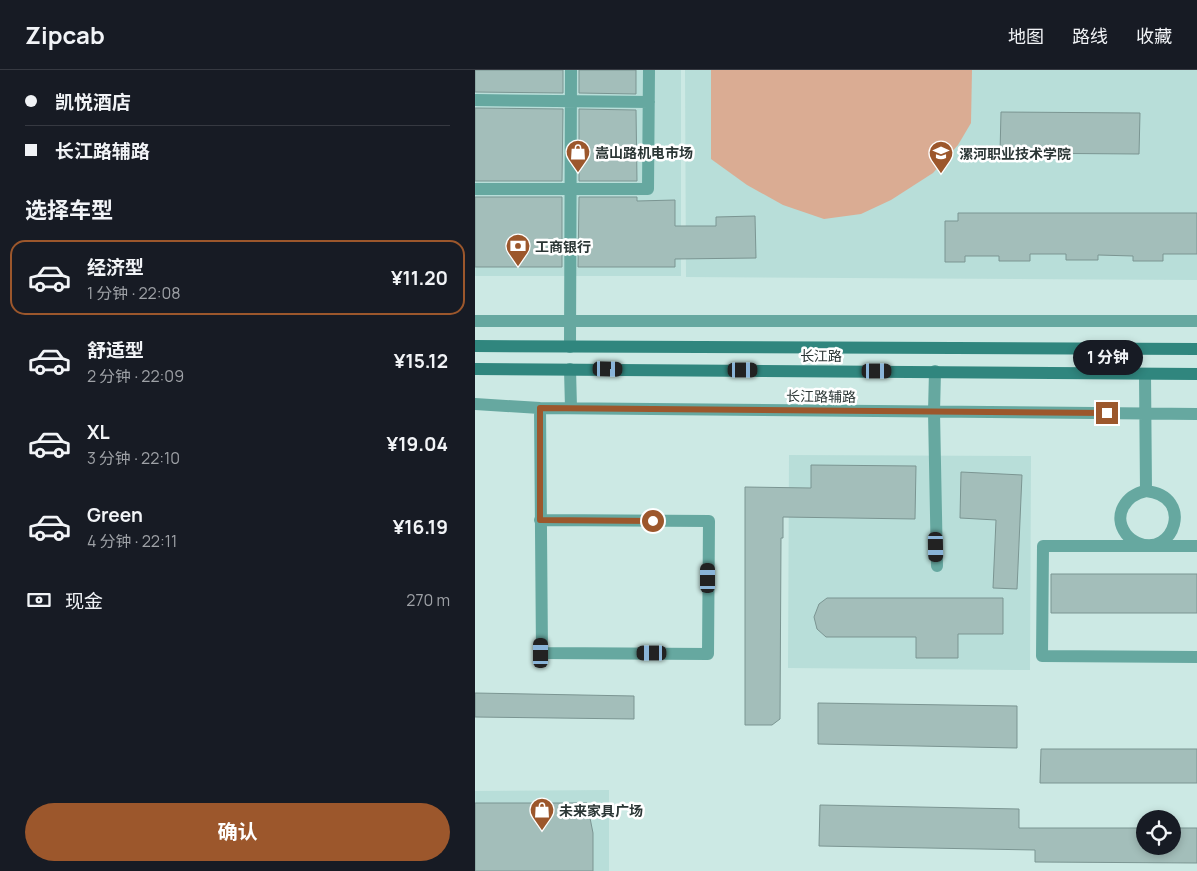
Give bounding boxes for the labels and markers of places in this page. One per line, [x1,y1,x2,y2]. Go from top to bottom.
shop icon: 嵩山路机电市场 [565,139,591,173]
school or university icon: 漯河职业技术学院 [928,140,954,174]
place label: 嵩山路机电市场 [595,143,693,162]
place label: 漯河职业技术学院 [959,144,1071,163]
bank icon: 工商银行 [505,233,531,267]
place label: 工商银行 [535,237,591,256]
shop icon: 未来家具广场 [529,797,555,831]
place label: 未来家具广场 [559,801,643,820]

